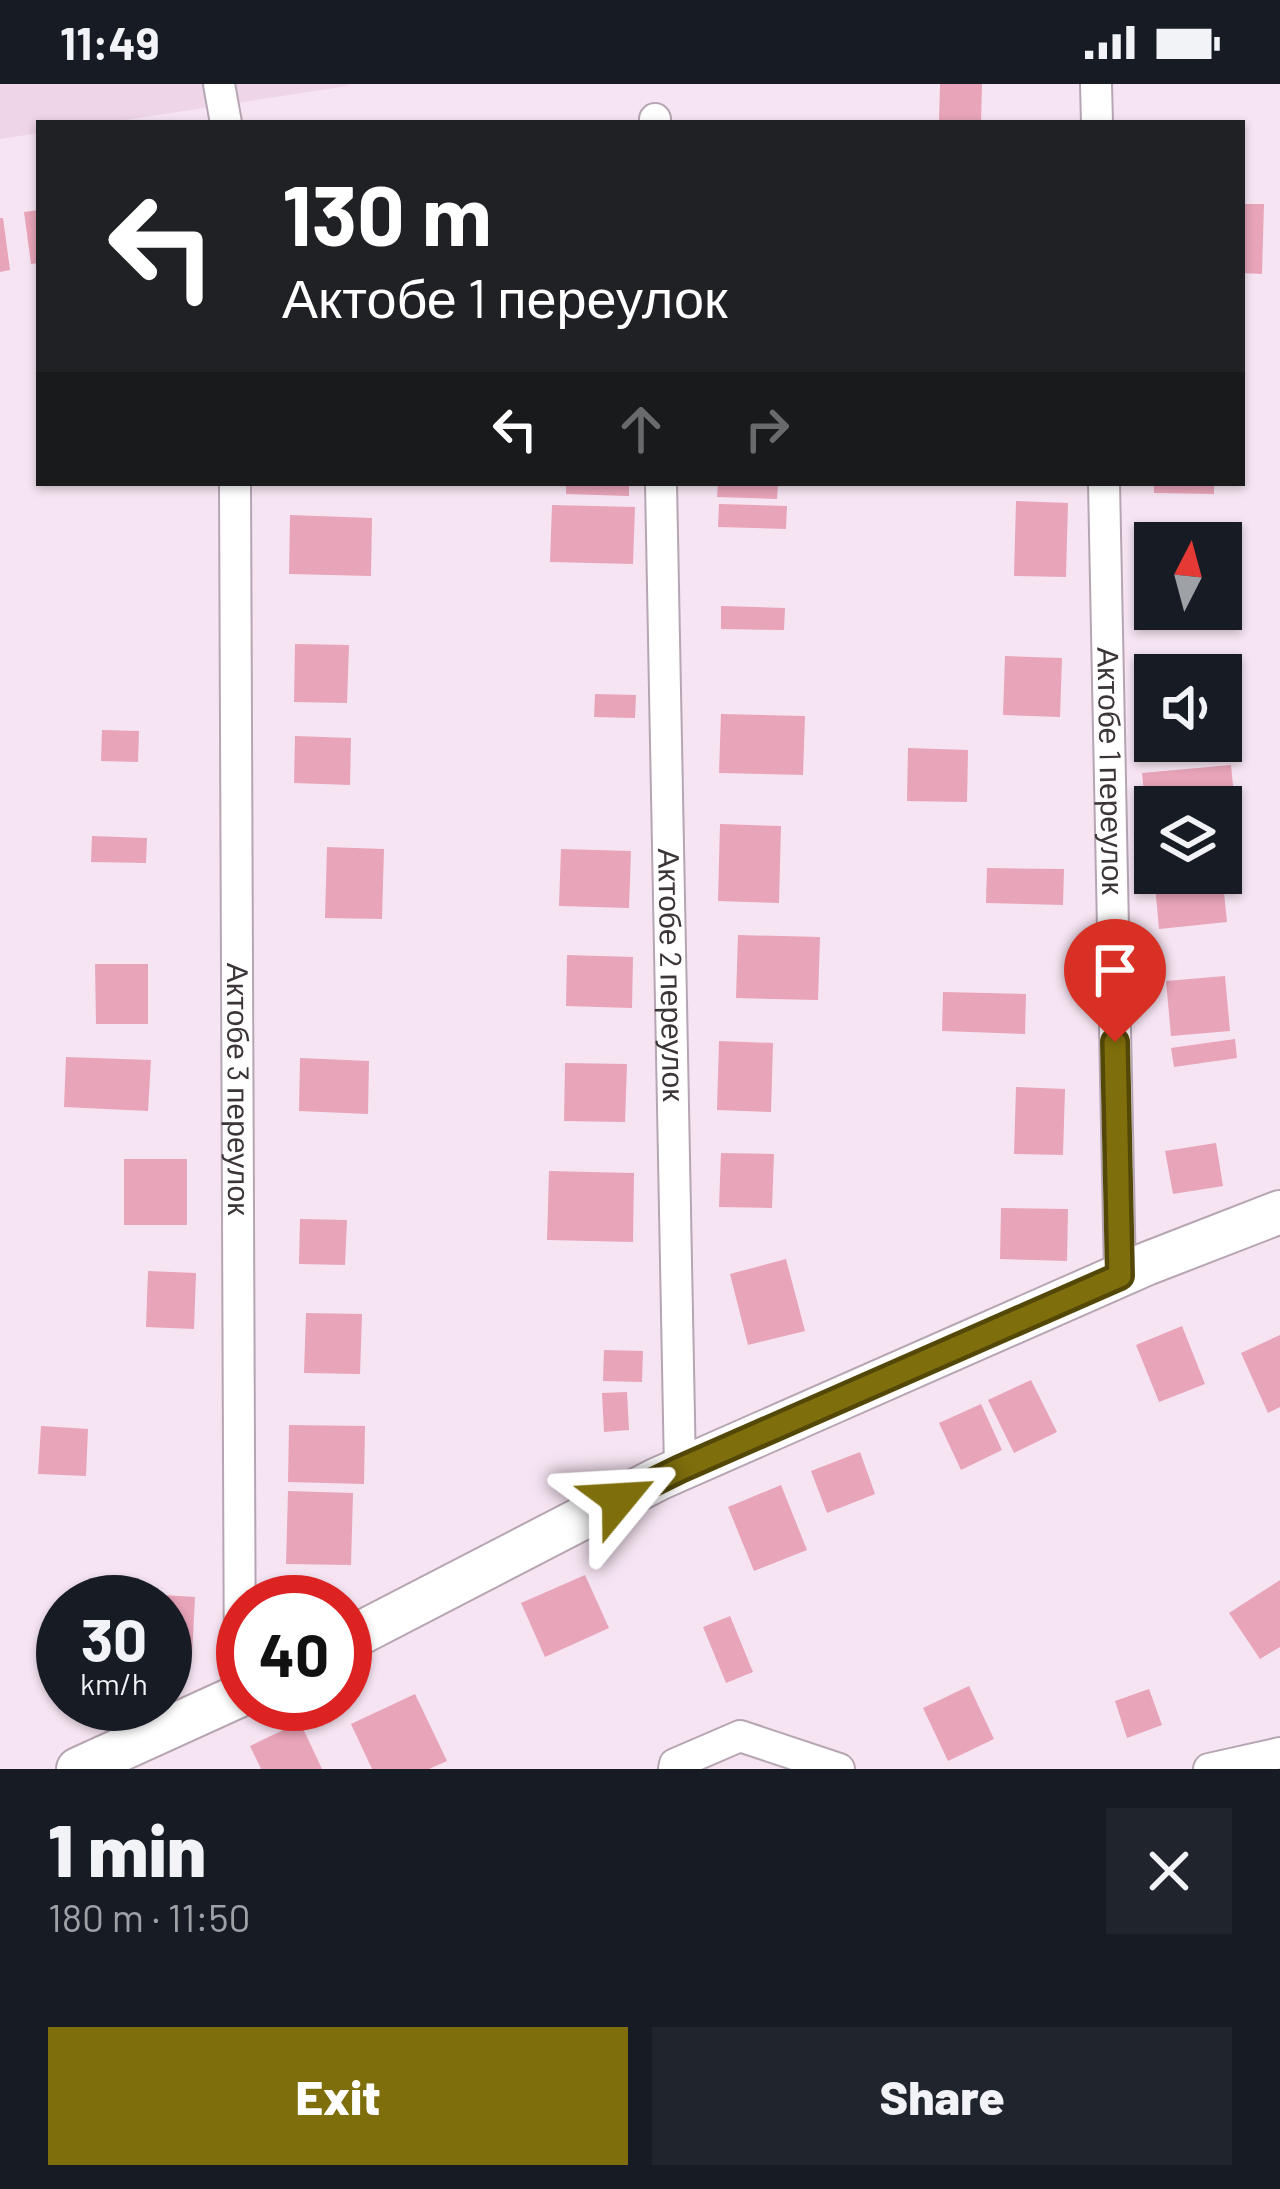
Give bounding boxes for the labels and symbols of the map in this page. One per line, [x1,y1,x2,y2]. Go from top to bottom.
north arrow [1134,522,1242,630]
street label: Актобе 1 переулок [1091,647,1132,896]
street label: Актобе 2 переулок [652,848,693,1103]
pin [1064,919,1166,1042]
street label: Актобе 3 переулок [221,963,258,1216]
position arrow [556,1436,682,1562]
speed limit sign: 40 [216,1575,372,1731]

